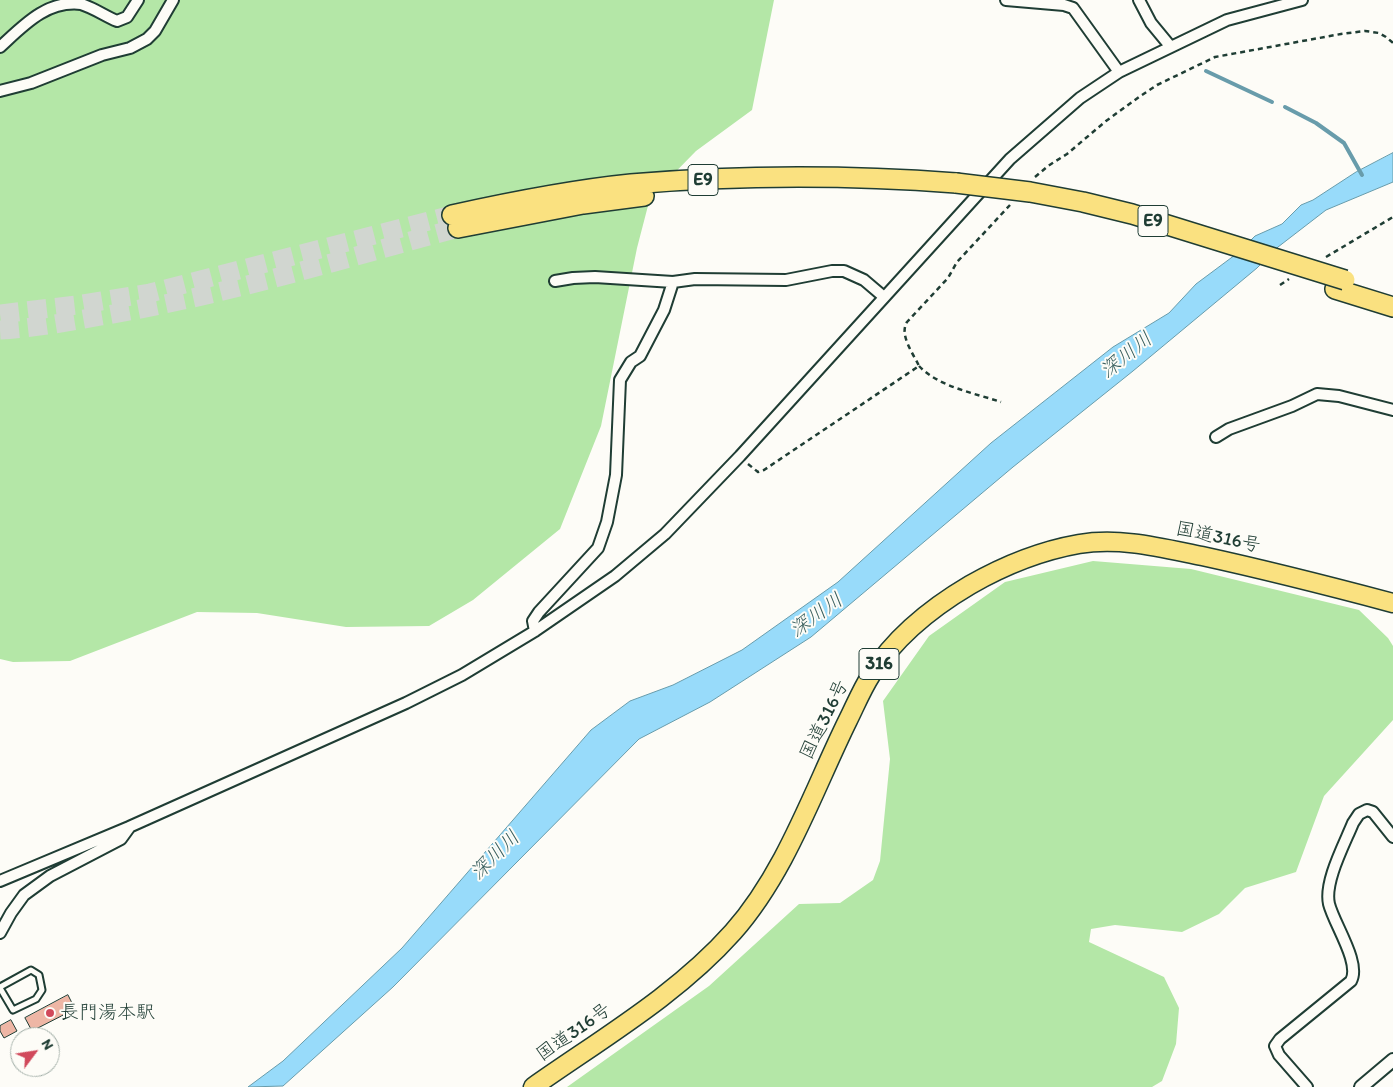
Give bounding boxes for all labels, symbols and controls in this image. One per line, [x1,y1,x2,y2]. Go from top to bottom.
road number: E9 [688,164,718,196]
road number: E9 [1138,206,1168,237]
water label: 深川川 [1096,328,1158,384]
street label: 国道316号 [1173,518,1263,558]
water label: 深川川 [786,589,848,643]
road number: 316 [859,649,899,680]
street label: 国道316号 [796,676,854,764]
water label: 深川川 [466,826,526,886]
street label: 国道316号 [532,999,616,1067]
place label: 長門湯本駅 [60,1002,155,1024]
marker: 長門湯本駅 [44,1007,56,1019]
north arrow [10,1027,60,1077]
text: N [38,1036,57,1053]

